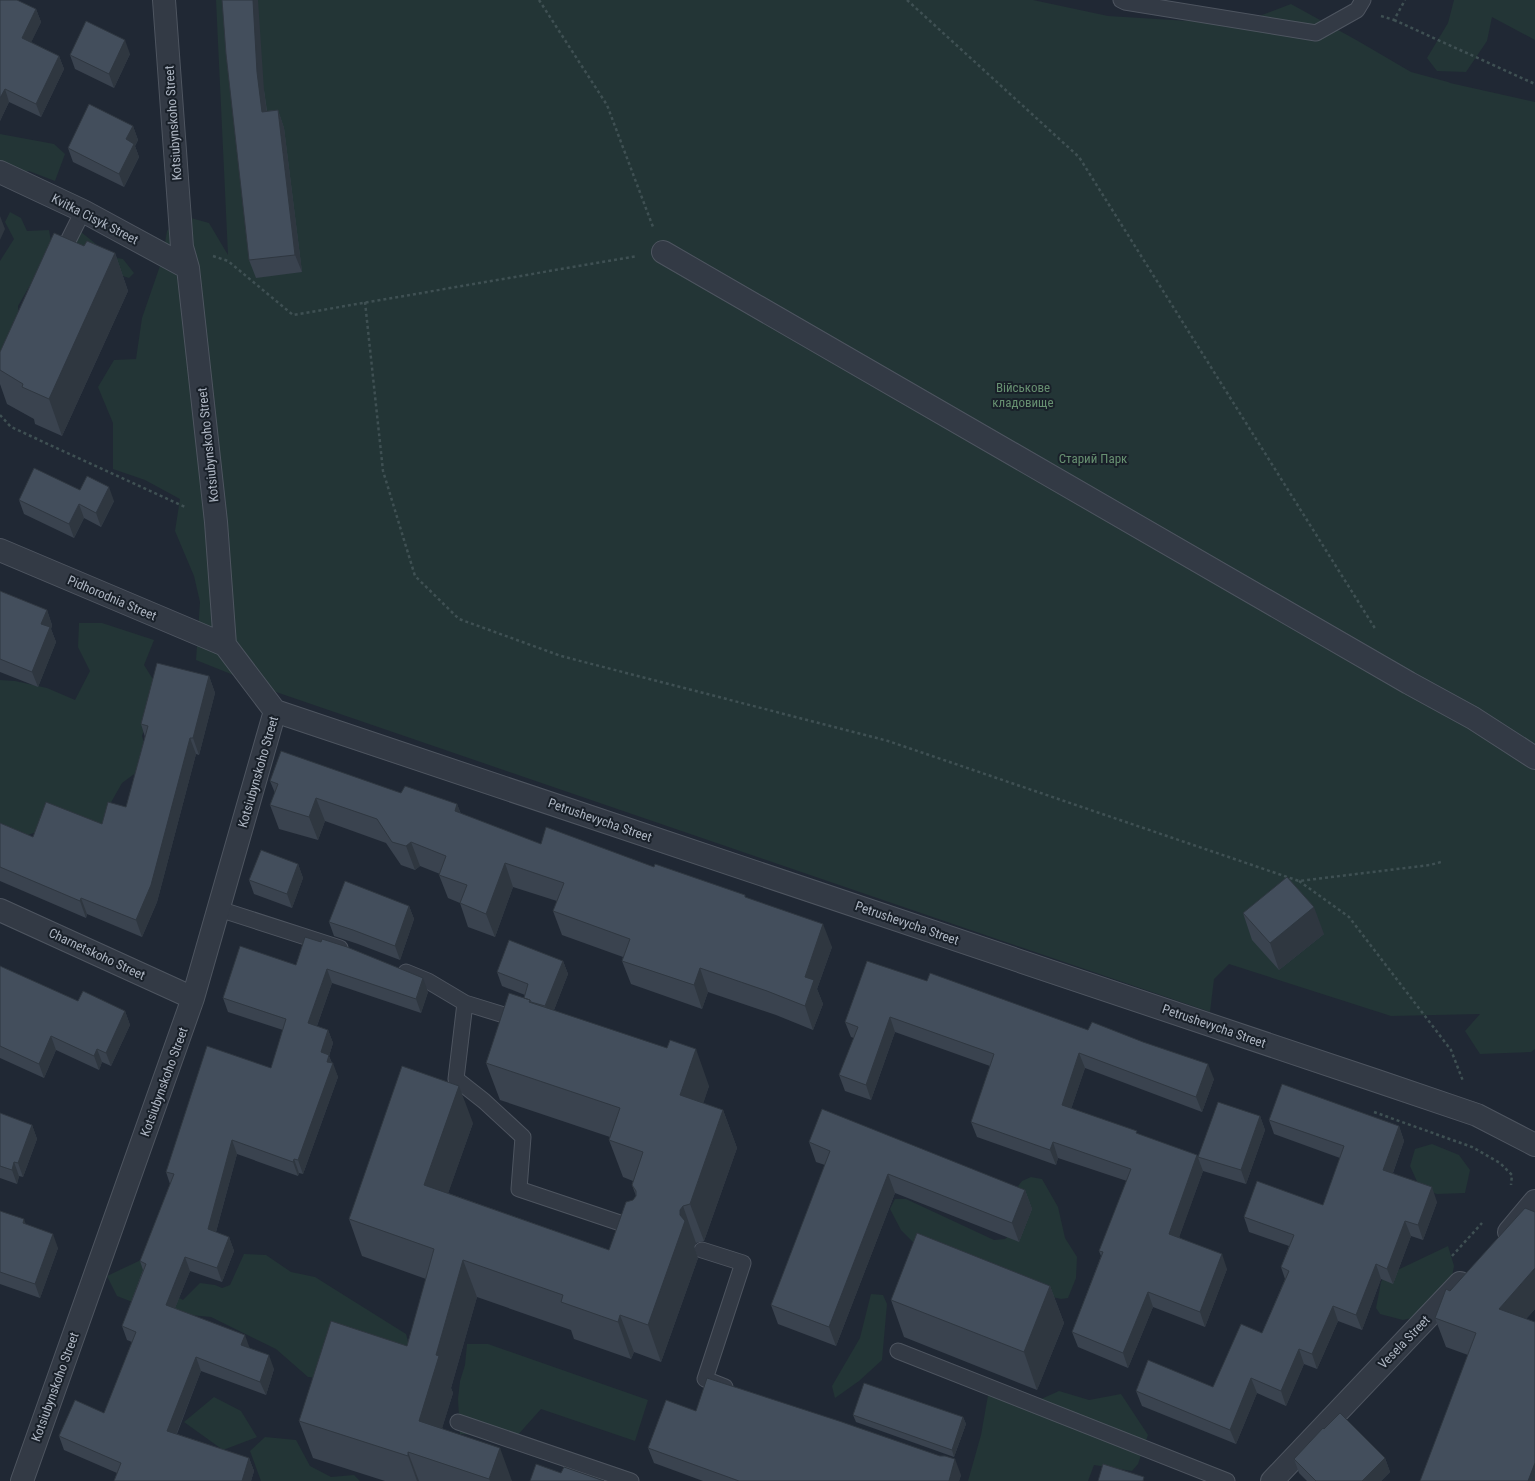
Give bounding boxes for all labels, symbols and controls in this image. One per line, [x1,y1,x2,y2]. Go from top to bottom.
street label: Kotsiubynskoho Street [161,65,184,181]
street label: Kvitka Cisyk Street [49,191,141,247]
park label: Військове кладовище [992,380,1054,410]
street label: Kotsiubynskoho Street [195,387,221,503]
park label: Старий Парк [1059,451,1128,466]
street label: Pidhorodnia Street [65,572,159,624]
street label: Kotsiubynskoho Street [235,714,281,829]
street label: Petrushevycha Street [546,795,654,845]
street label: Petrushevycha Street [853,898,961,948]
street label: Charnetskoho Street [46,925,148,983]
street label: Petrushevycha Street [1160,1001,1268,1051]
street label: Kotsiubynskoho Street [137,1025,191,1139]
street label: Vesela Street [1375,1312,1433,1372]
street label: Kotsiubynskoho Street [28,1330,82,1444]

